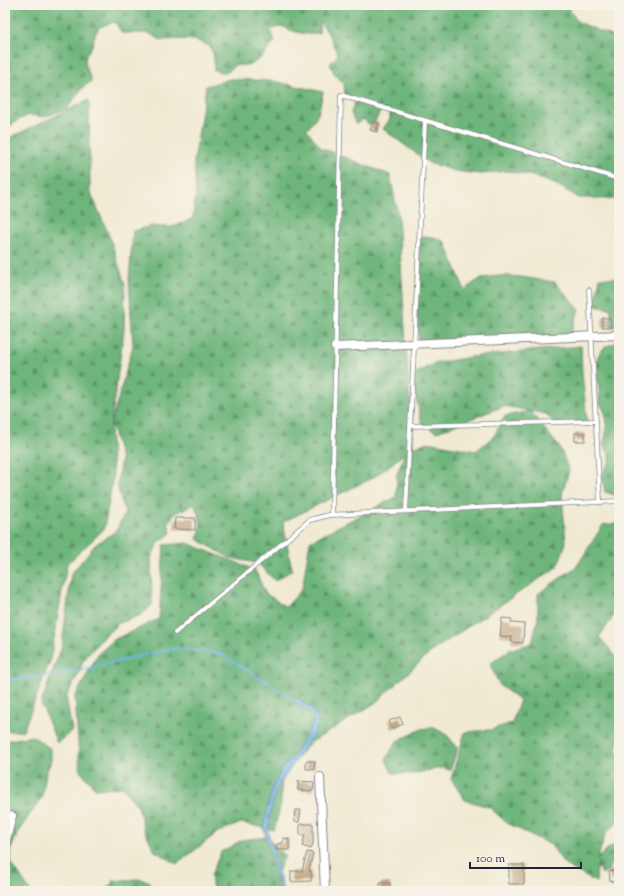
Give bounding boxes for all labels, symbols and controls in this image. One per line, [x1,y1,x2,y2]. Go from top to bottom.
scale bar [470,844,581,870]
text: 100 m [476,850,505,868]

